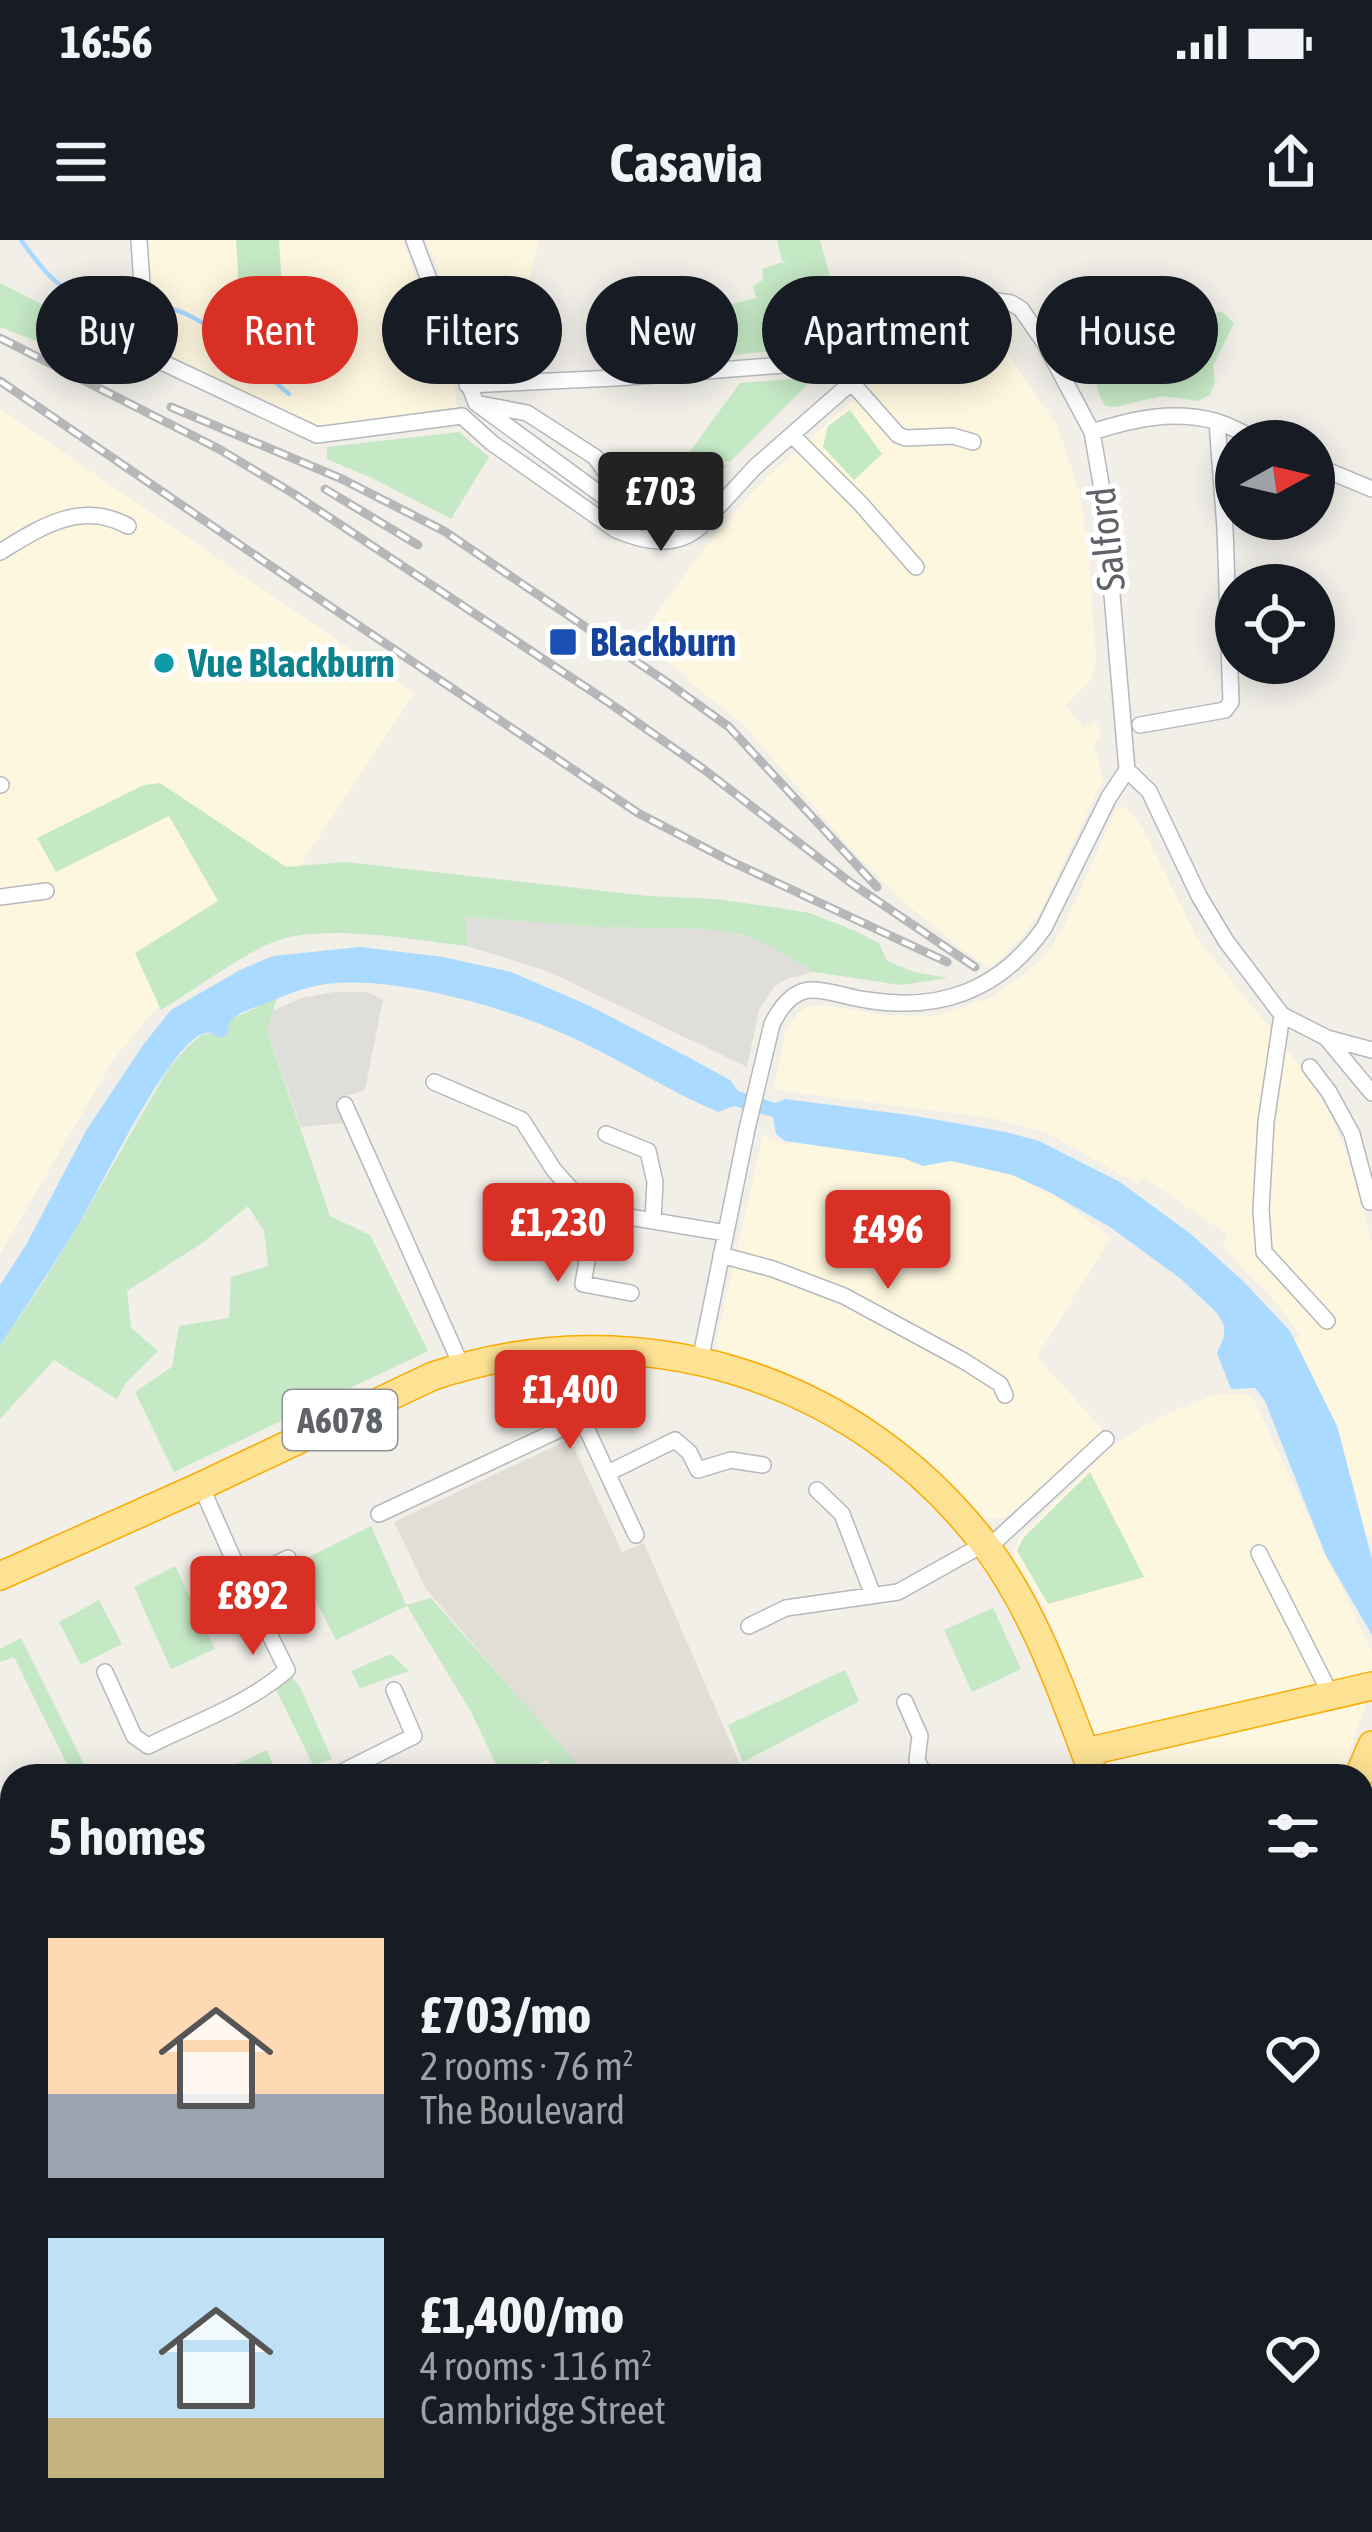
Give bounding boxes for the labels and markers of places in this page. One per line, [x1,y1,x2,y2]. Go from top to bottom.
pin: £703 [590,452,732,554]
place label: Blackburn [590,620,736,664]
marker: Blackburn [547,626,579,658]
place label: Vue Blackburn [187,641,395,685]
marker: Vue Blackburn [151,650,177,676]
pin: £1,230 [460,1183,656,1285]
pin: £496 [817,1190,959,1292]
pin: £1,400 [472,1350,668,1452]
pin: £892 [182,1556,324,1658]

